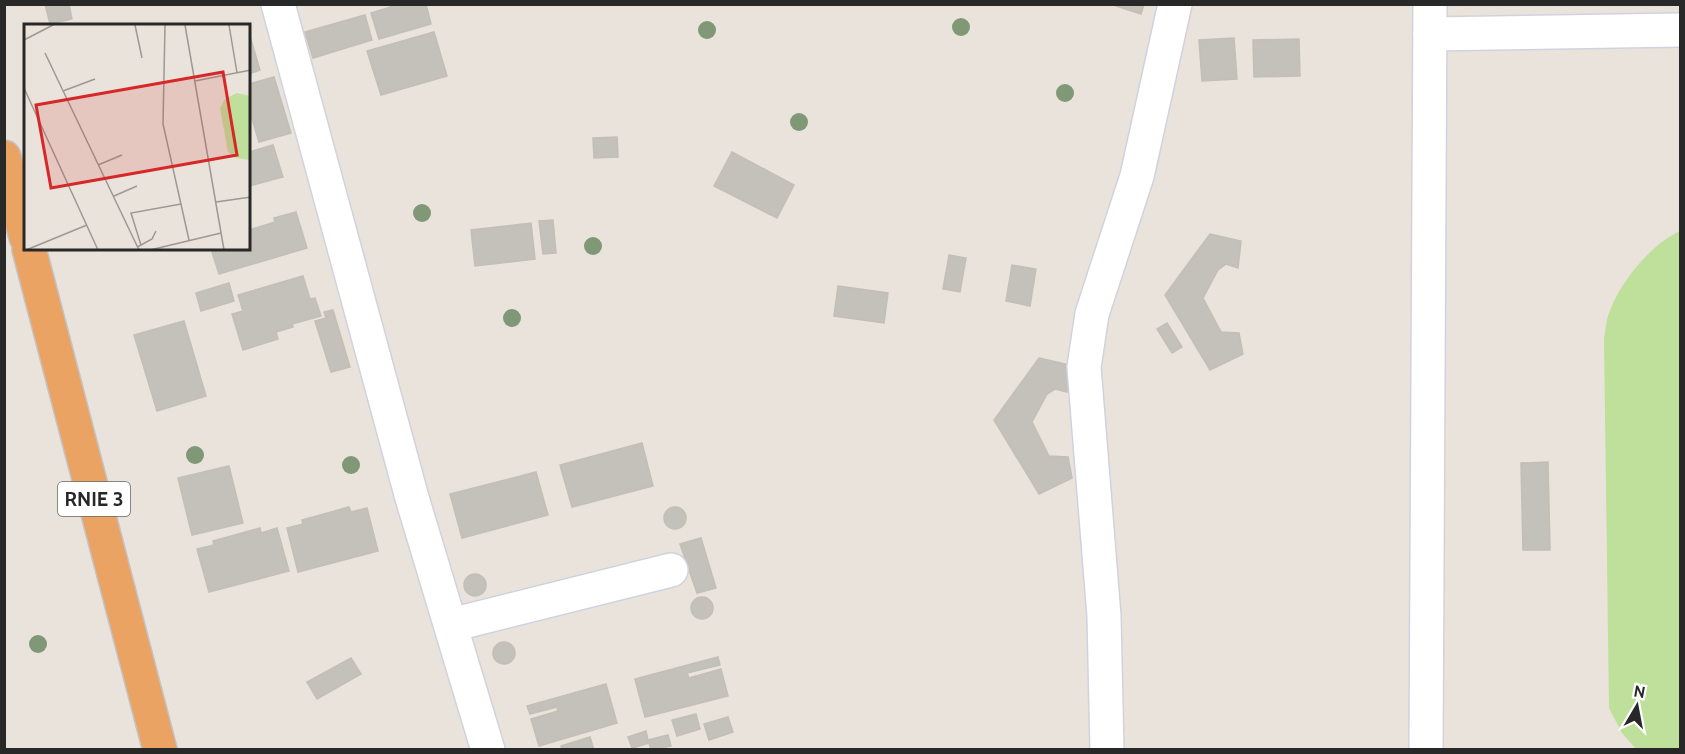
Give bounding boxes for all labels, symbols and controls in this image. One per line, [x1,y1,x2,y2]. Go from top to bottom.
inset map [24,24,250,250]
road number: RNIE 3 [58,482,130,516]
north arrow [1607,676,1667,736]
text: N [1632,681,1647,702]

